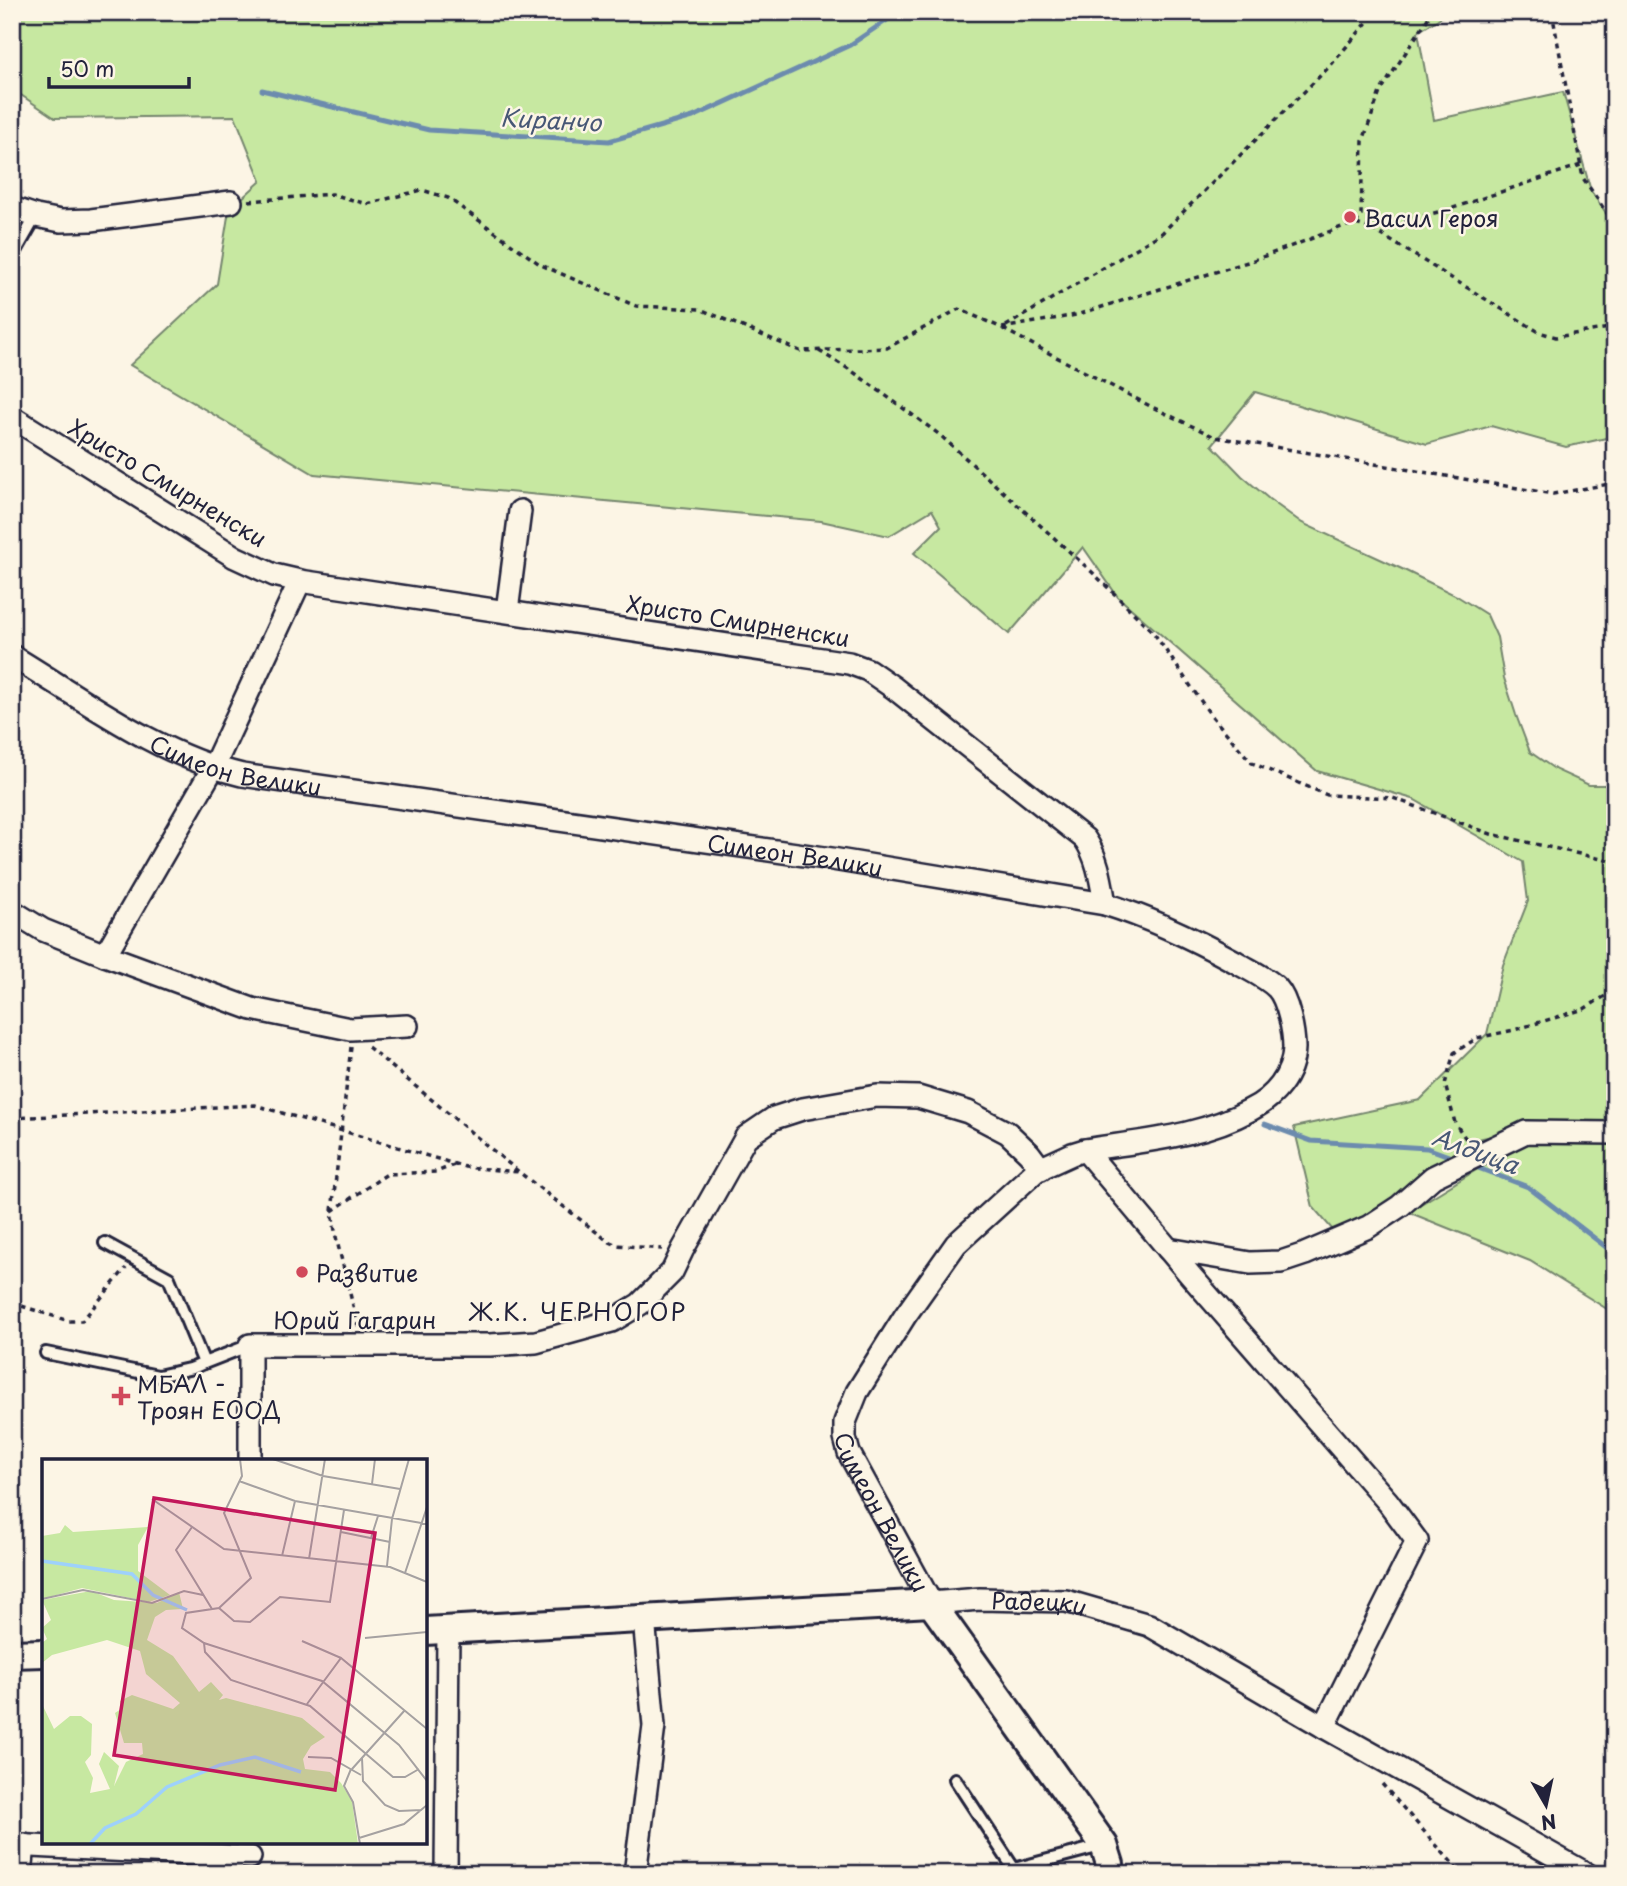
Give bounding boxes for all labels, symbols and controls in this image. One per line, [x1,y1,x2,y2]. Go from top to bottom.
scale bar [49,46,189,90]
text: 50 m [60,52,114,84]
water label: Киранчо [500,98,604,140]
place label: Васил Героя [1364,200,1499,235]
marker: Васил Героя [1342,209,1358,225]
street label: Христо Смирненски [62,409,274,555]
street label: Христо Смирненски [624,585,852,655]
street label: Симеон Велики [144,725,324,804]
street label: Симеон Велики [705,824,886,885]
water label: Алдица [1428,1118,1525,1183]
place label: Развитие [316,1255,418,1290]
marker: Развитие [294,1264,310,1280]
district label: Ж.К. ЧЕРНОГОР [468,1293,687,1329]
street label: Юрий Гагарин [274,1302,436,1337]
place label: МБАЛ - Троян ЕООД [137,1366,281,1427]
marker: МБАЛ - Троян ЕООД [111,1386,131,1406]
street label: Симеон Велики [827,1428,939,1598]
inset map [42,1459,427,1844]
street label: Радецки [991,1582,1092,1624]
north arrow [1512,1770,1582,1840]
text: N [1539,1808,1558,1838]

